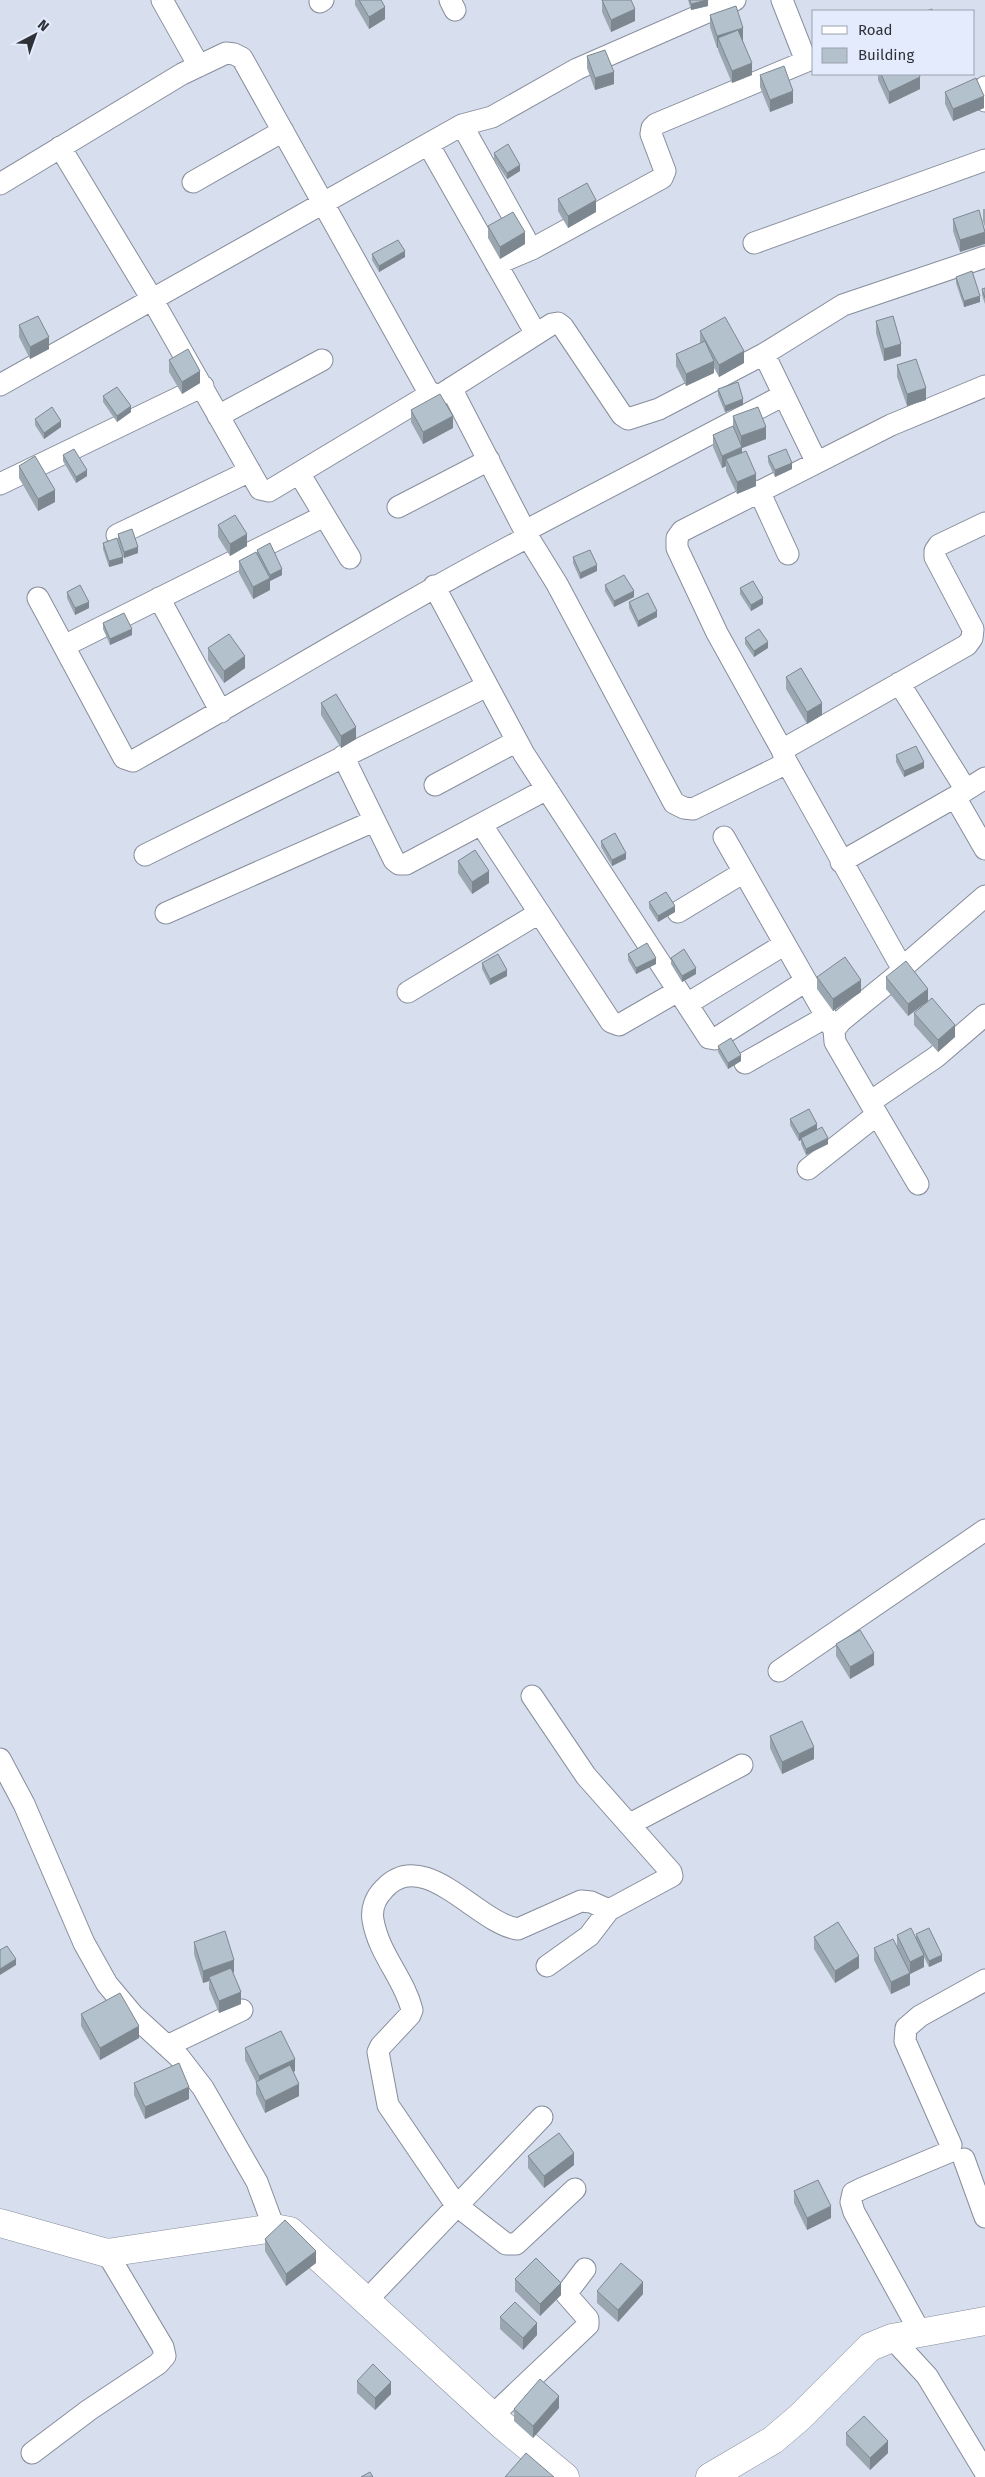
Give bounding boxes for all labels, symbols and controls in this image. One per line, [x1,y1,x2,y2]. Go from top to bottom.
north arrow [10,10,60,60]
legend [812,10,975,75]
text: N [34,16,52,35]
text: Road [858,21,893,39]
text: Building [858,46,914,64]

